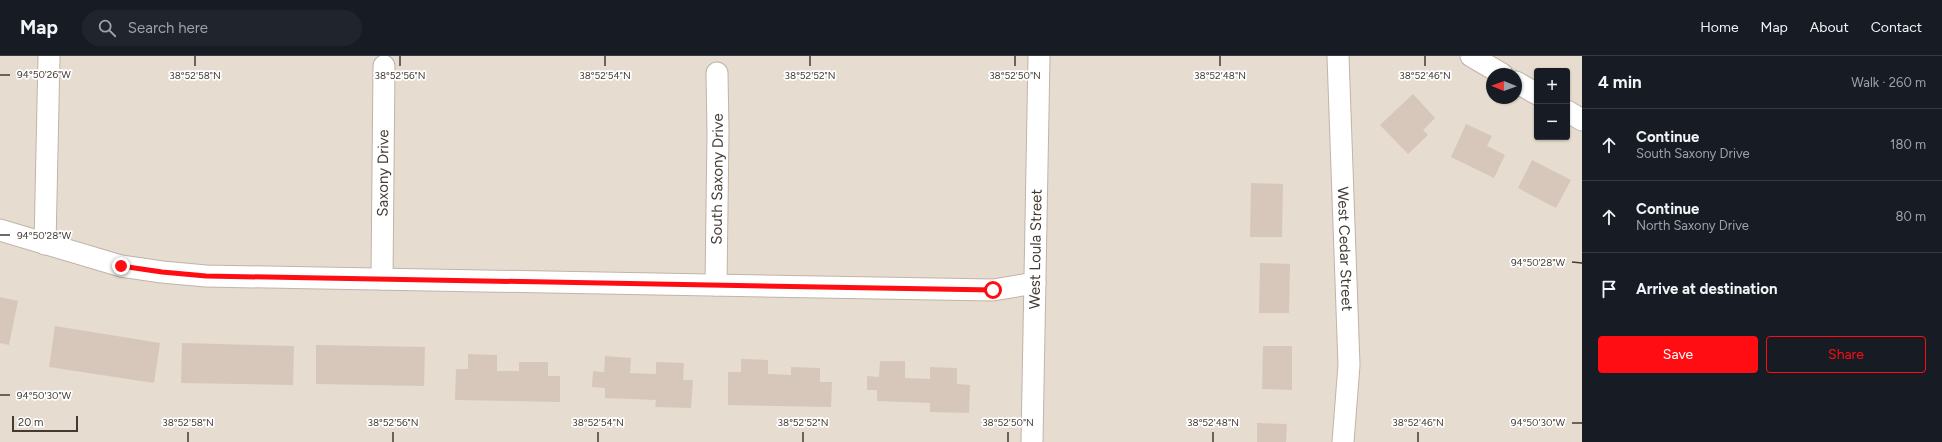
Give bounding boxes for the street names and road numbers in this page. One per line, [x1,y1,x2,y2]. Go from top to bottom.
street label: South Saxony Drive [708,113,727,245]
street label: Saxony Drive [374,129,392,217]
street label: West Cedar Street [1334,186,1356,312]
street label: West Loula Street [1025,189,1046,309]

